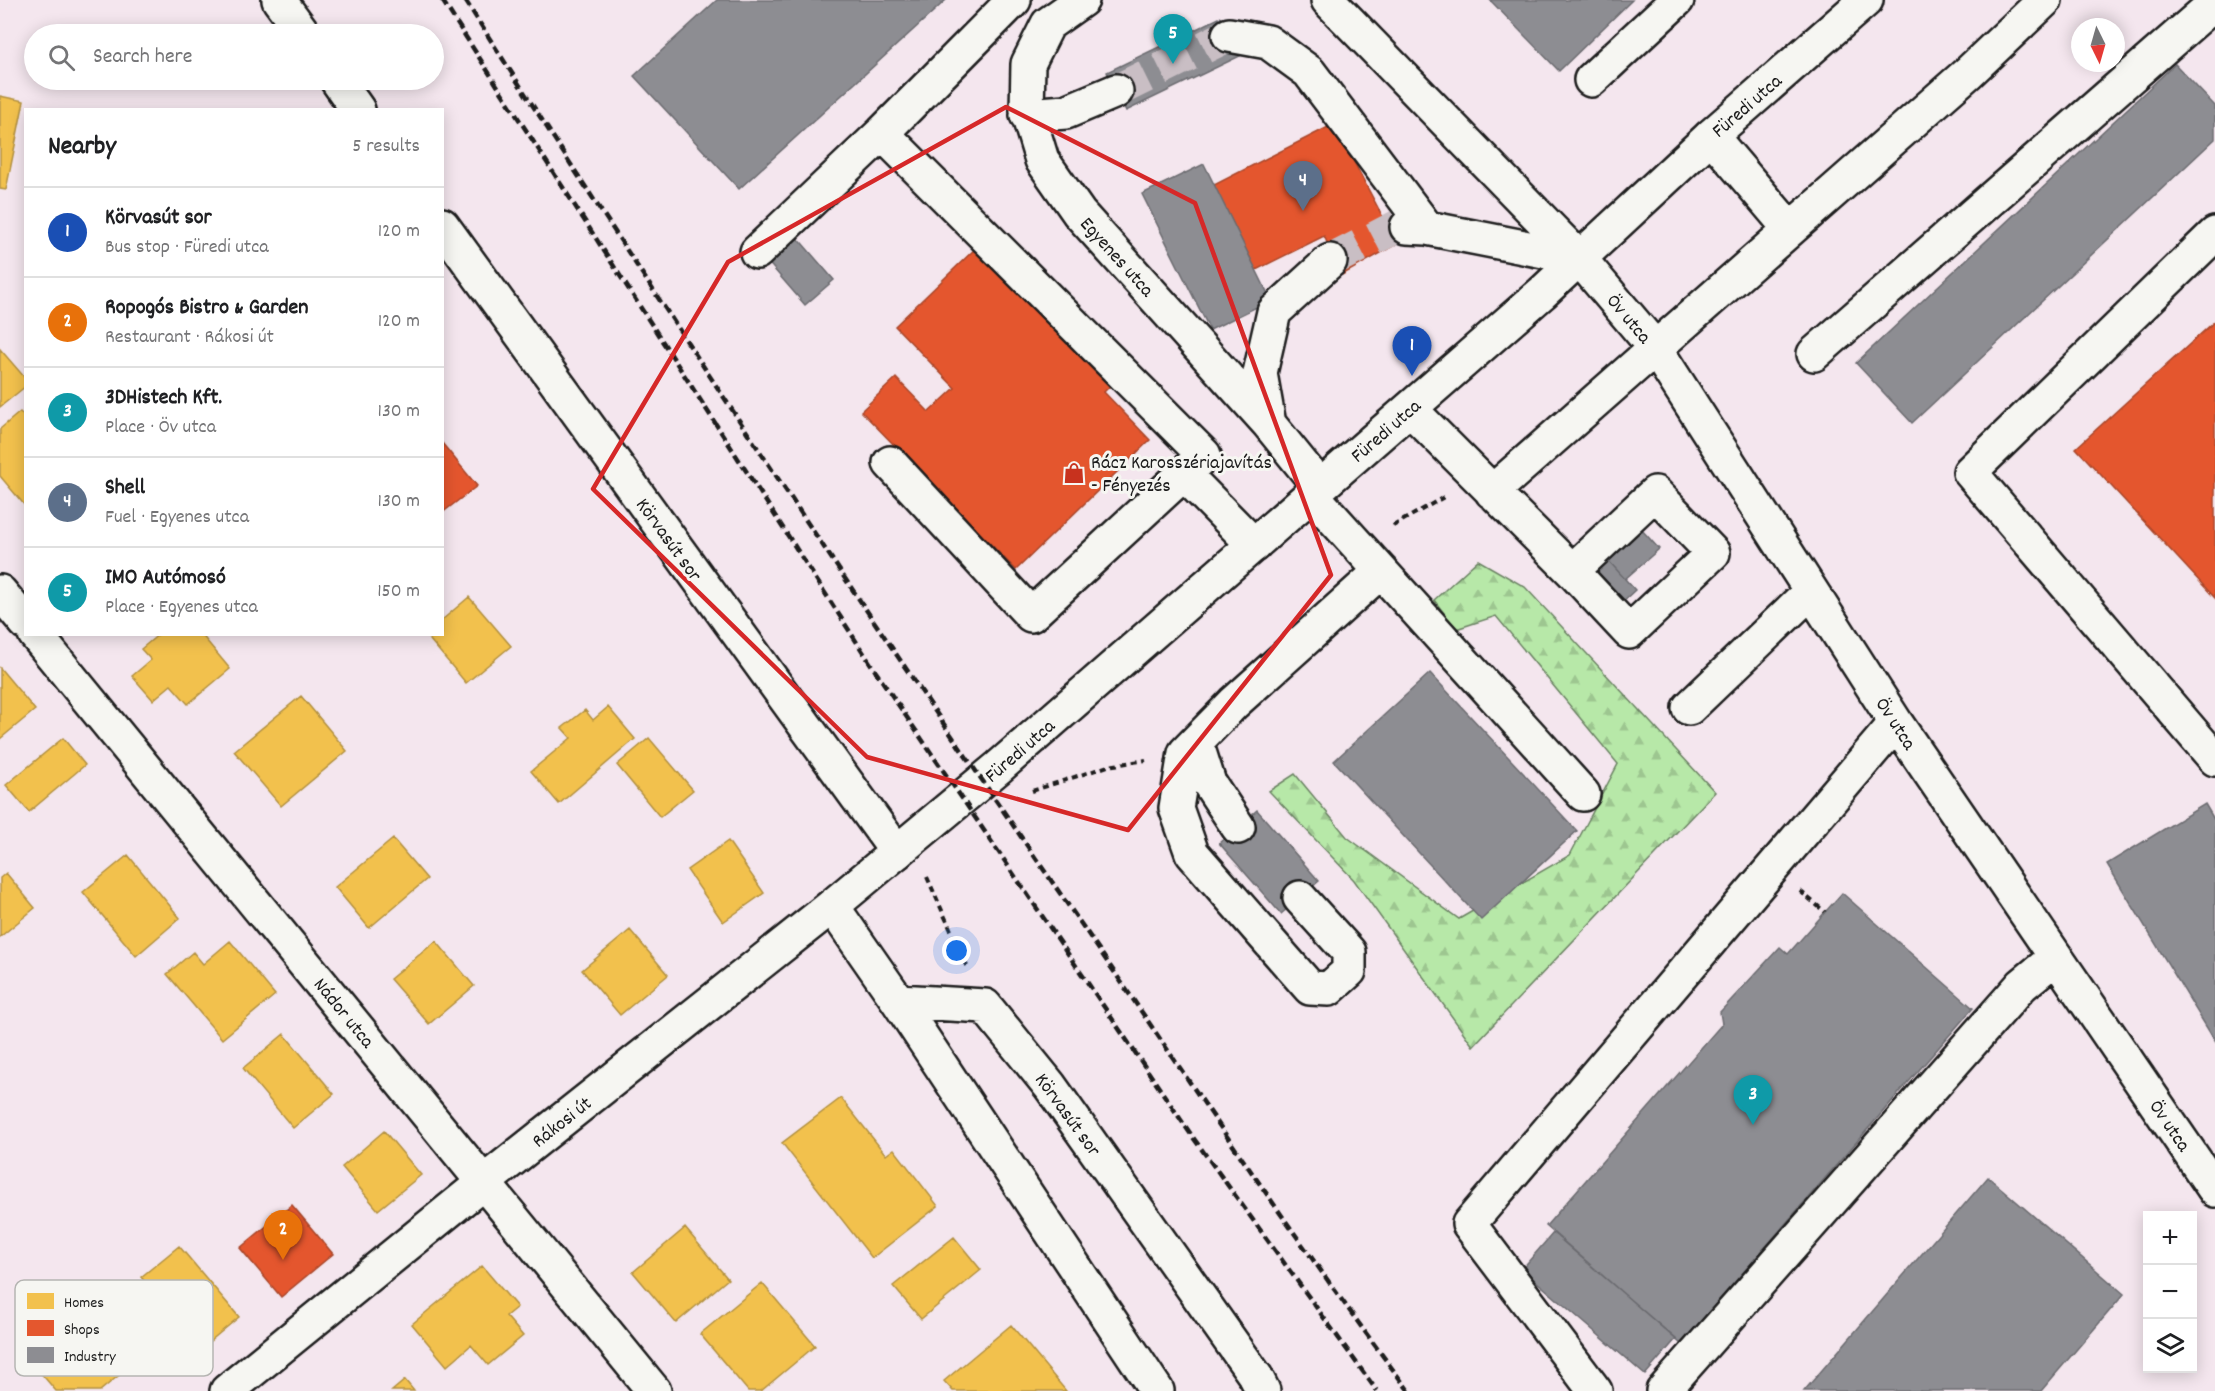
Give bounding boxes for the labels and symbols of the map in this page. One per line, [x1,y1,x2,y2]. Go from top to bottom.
pin: 5 [1154,14,1192,64]
north arrow [2071,18,2125,72]
street label: Füredi utca [1707,68,1790,146]
pin: 4 [1284,162,1322,211]
street label: Egyenes utca [1072,212,1160,305]
street label: Öv utca [1599,289,1657,351]
pin: 1 [1392,326,1432,376]
street label: Füredi utca [1346,393,1429,471]
place label: Rácz Karosszériajavítás - Fényezés [1091,450,1272,501]
shop icon: Rácz Karosszériajavítás - Fényezés [1062,461,1086,485]
street label: Körvasút sor [628,493,708,589]
street label: Öv utca [1867,693,1922,757]
street label: Füredi utca [980,713,1063,791]
your location [942,936,971,965]
street label: Nádor utca [305,973,380,1056]
street label: Körvasút sor [1027,1068,1107,1164]
pin: 3 [1734,1076,1772,1125]
street label: Rákosi út [527,1091,599,1156]
street label: Öv utca [2141,1095,2196,1159]
pin: 2 [264,1210,302,1260]
legend [15,1280,213,1376]
text: Homes [64,1292,104,1315]
text: Shops [64,1319,100,1342]
text: Industry [64,1346,116,1369]

